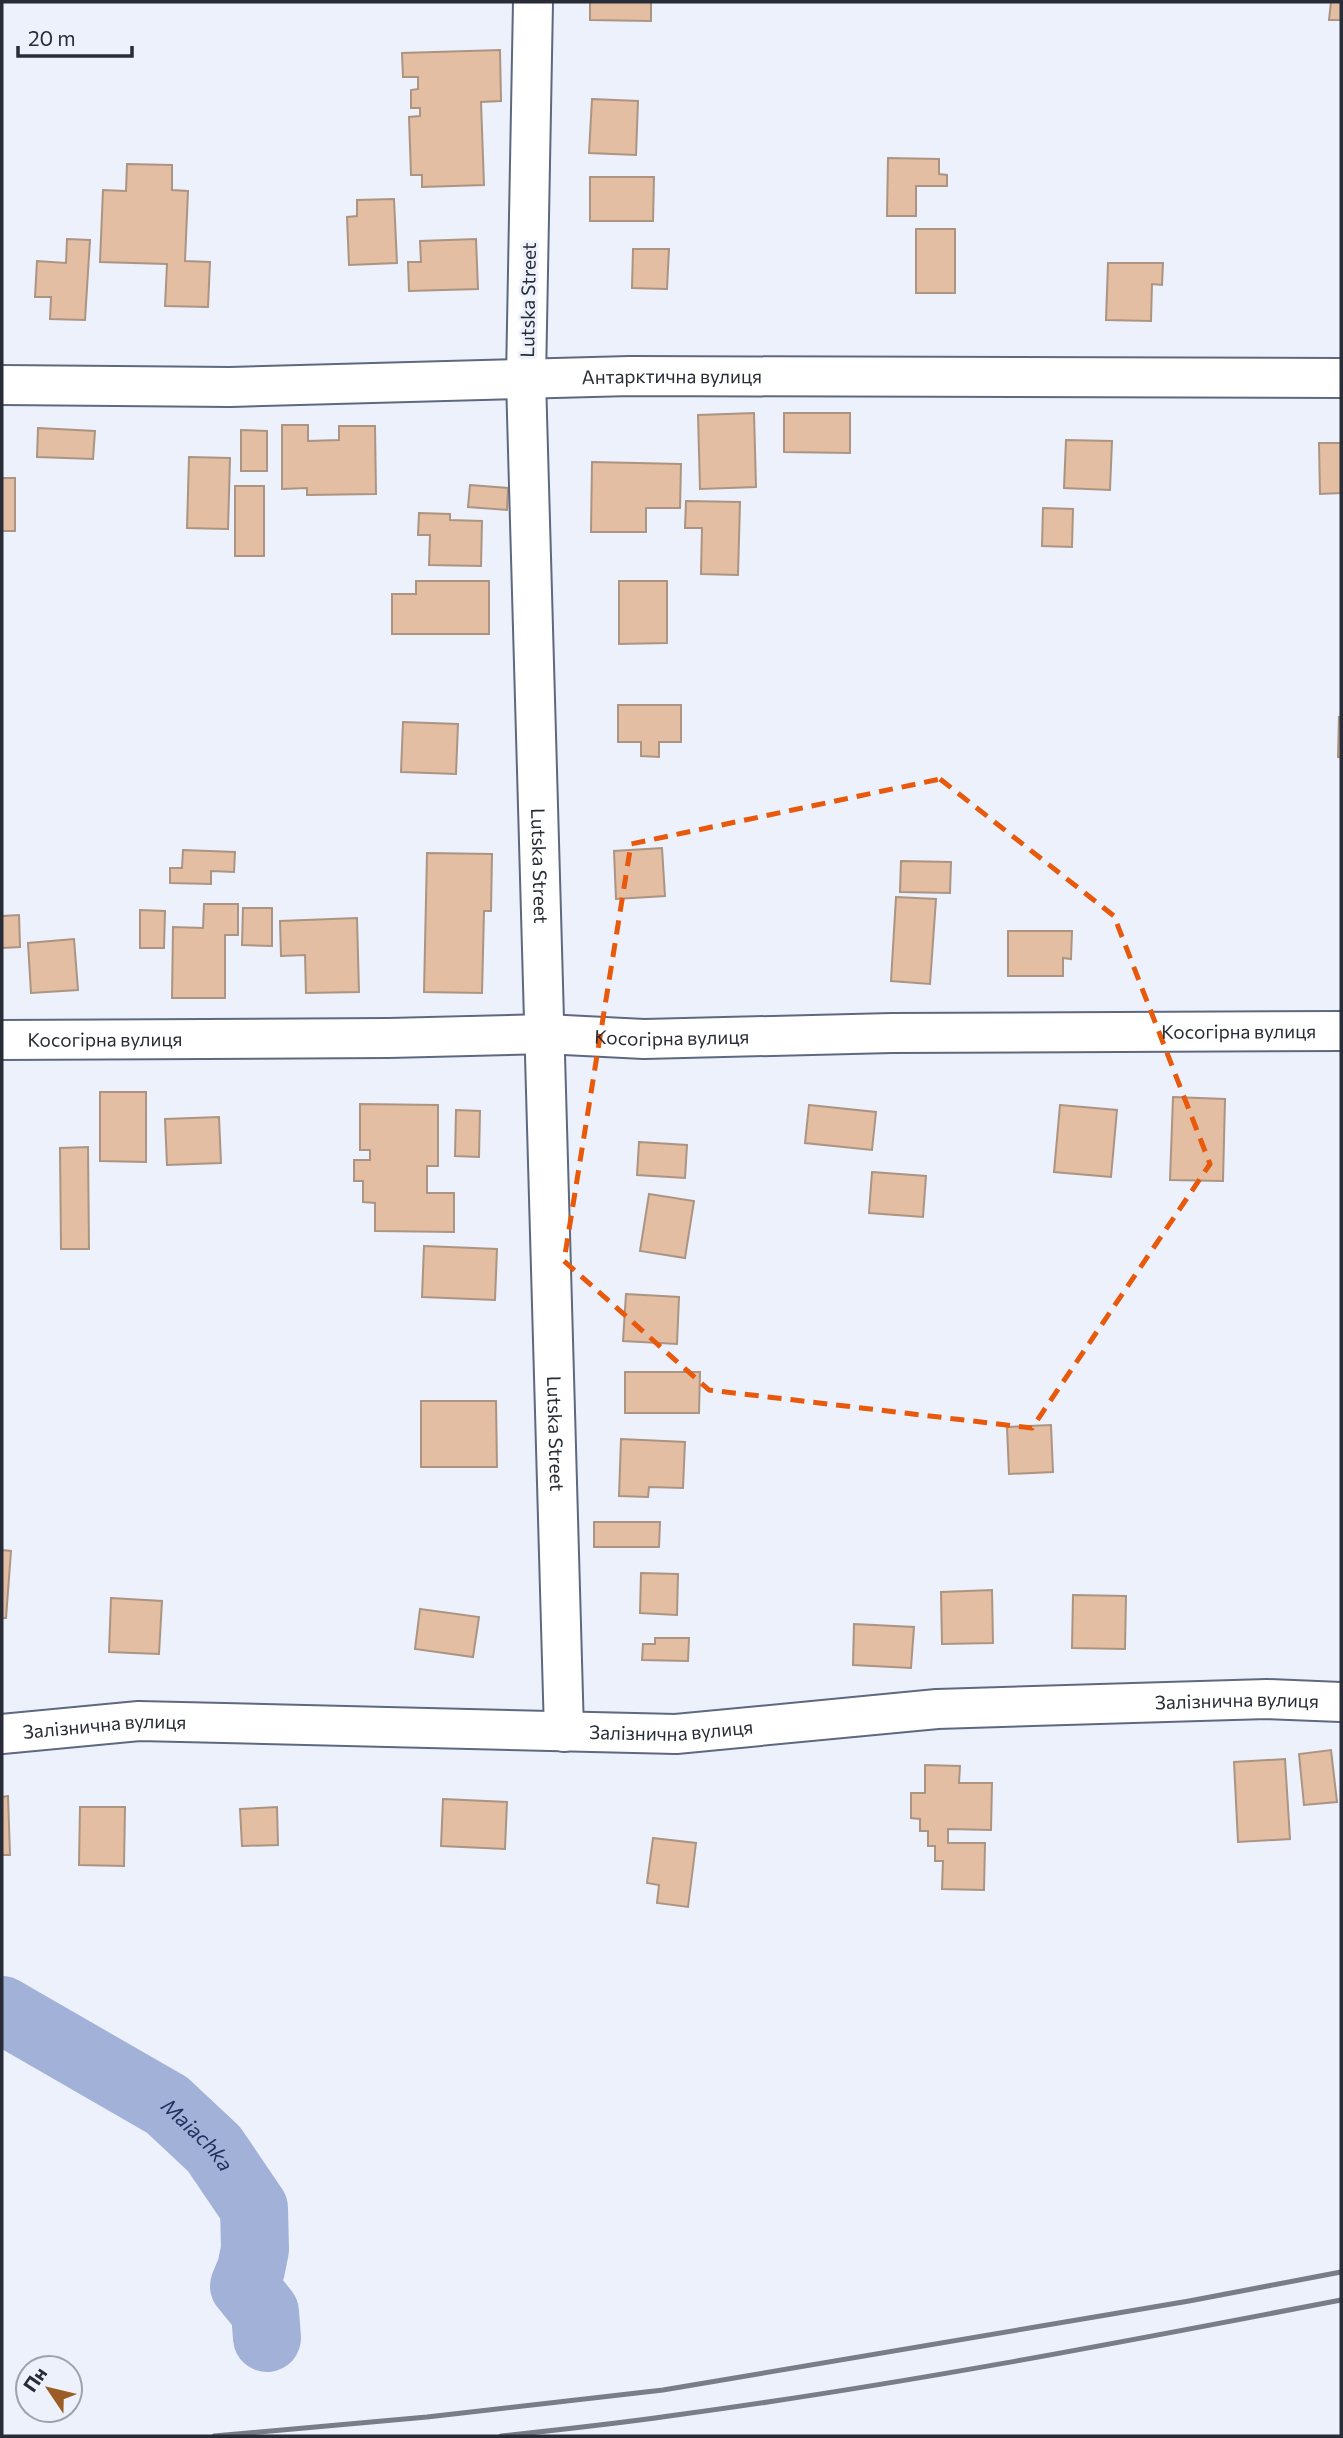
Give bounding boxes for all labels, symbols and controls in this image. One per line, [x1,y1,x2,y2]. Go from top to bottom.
scale bar [18,14,131,58]
text: 20 m [28,25,76,50]
street label: Lutska Street [515,242,540,358]
street label: Антарктична вулиця [581,364,762,388]
street label: Lutska Street [527,808,553,924]
street label: Косогірна вулиця [1161,1019,1316,1043]
street label: Косогірна вулиця [594,1024,750,1050]
street label: Косогірна вулиця [27,1027,183,1051]
street label: Lutska Street [543,1375,569,1492]
street label: Залізнична вулиця [1154,1687,1319,1713]
street label: Залізнична вулиця [22,1709,187,1743]
street label: Залізнична вулиця [589,1715,754,1745]
water label: Maiachka [157,2092,239,2175]
north arrow [14,2354,84,2424]
text: Пн [18,2362,51,2396]

